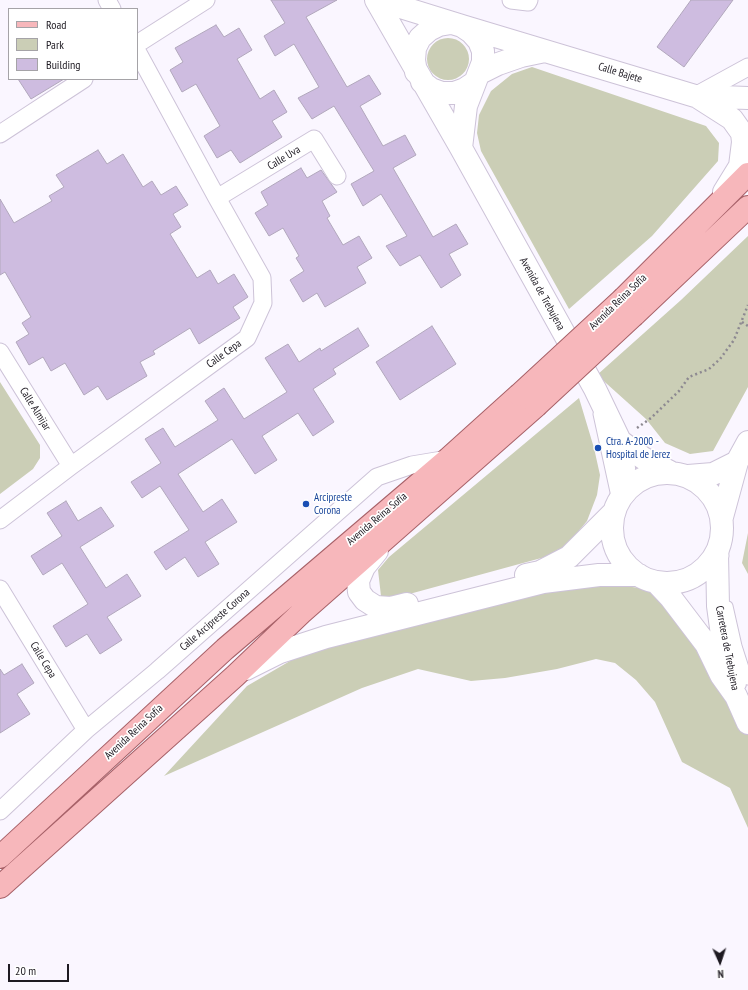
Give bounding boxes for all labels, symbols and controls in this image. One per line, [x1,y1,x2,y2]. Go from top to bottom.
legend [8,8,138,80]
text: Road [46,17,66,32]
text: Park [46,37,64,52]
text: Building [46,57,81,72]
street label: Calle Bajete [596,60,644,86]
street label: Calle Uva [265,143,303,173]
street label: Avenida de Trebujena [517,255,567,333]
street label: Avenida Reina Sofía [587,271,649,333]
street label: Calle Cepa [204,337,244,371]
street label: Calle Almijar [17,385,53,433]
place label: Ctra. A-2000 - Hospital de Jerez [606,435,670,461]
marker: Ctra. A-2000 - Hospital de Jerez [593,443,603,453]
street label: Avenida Reina Sofía [344,490,410,548]
place label: Arcipreste Corona [314,491,352,517]
marker: Arcipreste Corona [301,499,311,509]
street label: Calle Arcipreste Corona [177,586,253,654]
street label: Carretera de Trebujena [712,605,742,691]
street label: Calle Cepa [27,640,59,680]
street label: Avenida Reina Sofía [102,702,166,762]
north arrow [700,942,740,982]
scale bar [10,956,71,982]
text: 20 m [15,963,36,978]
text: N [717,967,724,981]

